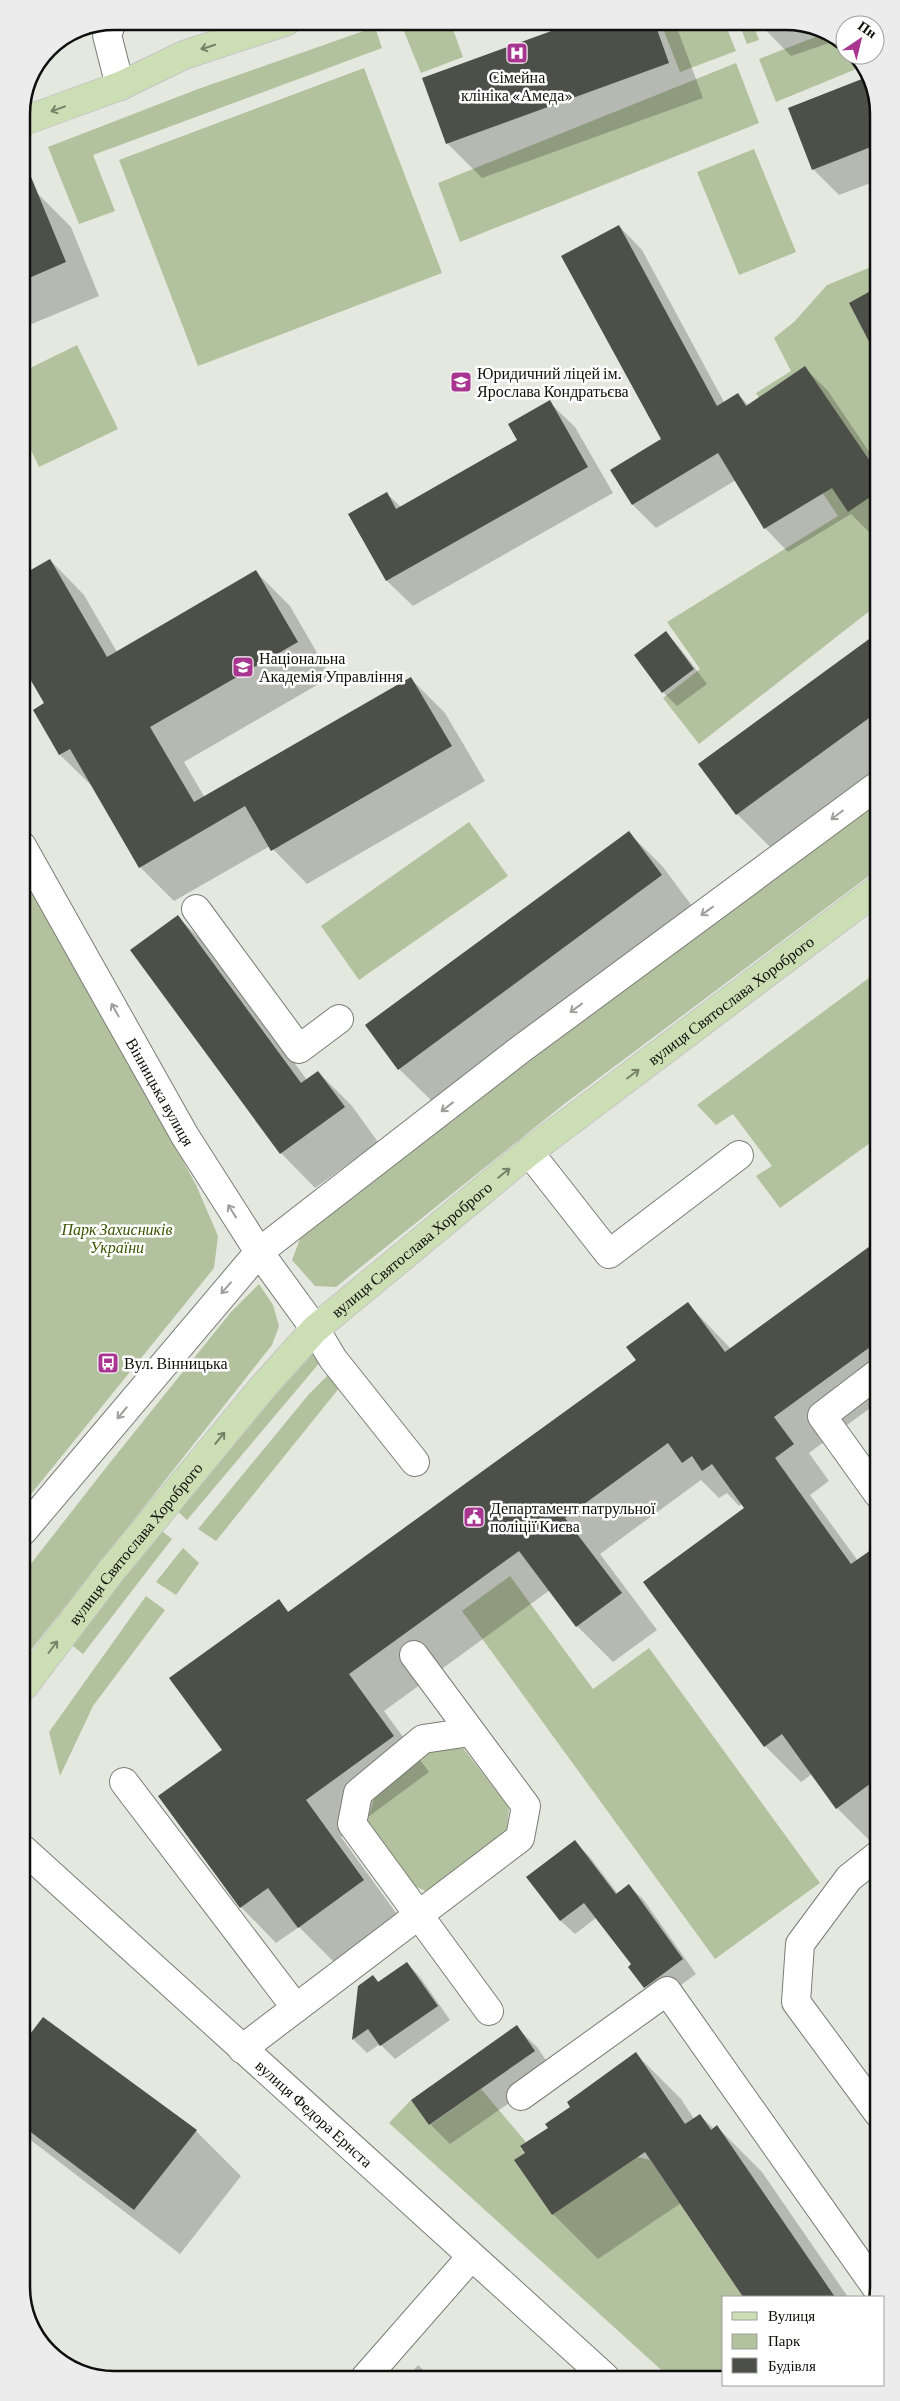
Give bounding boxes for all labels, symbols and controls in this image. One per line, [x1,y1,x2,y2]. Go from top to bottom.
north arrow [835,15,885,65]
text: Пн [855,17,880,41]
hospital icon: Сімейна клініка «Амеда» [505,41,529,65]
one-way arrow [200,43,216,52]
place label: Сімейна клініка «Амеда» [461,69,573,105]
one-way arrow [51,105,66,114]
place label: Юридичний ліцей ім. Ярослава Кондратьєва [477,365,629,401]
school or university icon: Юридичний ліцей ім. Ярослава Кондратьєва [449,370,473,394]
place label: Національна Академія Управління [259,650,404,686]
school or university icon: Національна Академія Управління [231,655,255,679]
one-way arrow [830,810,844,820]
one-way arrow [701,906,714,917]
street label: вулиця Святослава Хороброго [645,933,817,1068]
one-way arrow [569,1003,583,1013]
one-way arrow [109,1004,119,1018]
street label: Вінницька вулиця [123,1035,197,1150]
one-way arrow [626,1068,639,1079]
one-way arrow [441,1101,454,1112]
one-way arrow [497,1167,510,1178]
street label: вулиця Святослава Хороброго [328,1178,495,1321]
one-way arrow [227,1204,237,1218]
park label: Парк Захисників України [61,1221,173,1257]
one-way arrow [221,1282,232,1295]
bus stop icon: Вул. Вінницька [96,1351,120,1375]
place label: Вул. Вінницька [124,1355,228,1373]
one-way arrow [117,1407,128,1420]
one-way arrow [215,1432,226,1445]
street label: вулиця Святослава Хороброго [66,1459,206,1628]
place label: Департамент патрульної поліції Києва [490,1500,656,1536]
public building icon: Департамент патрульної поліції Києва [462,1505,486,1529]
one-way arrow [48,1641,59,1654]
street label: вулиця Федора Ернста [252,2057,376,2171]
legend [722,2296,885,2386]
text: Вулиця [768,2308,815,2324]
text: Парк [768,2333,801,2349]
text: Будівля [768,2358,816,2374]

